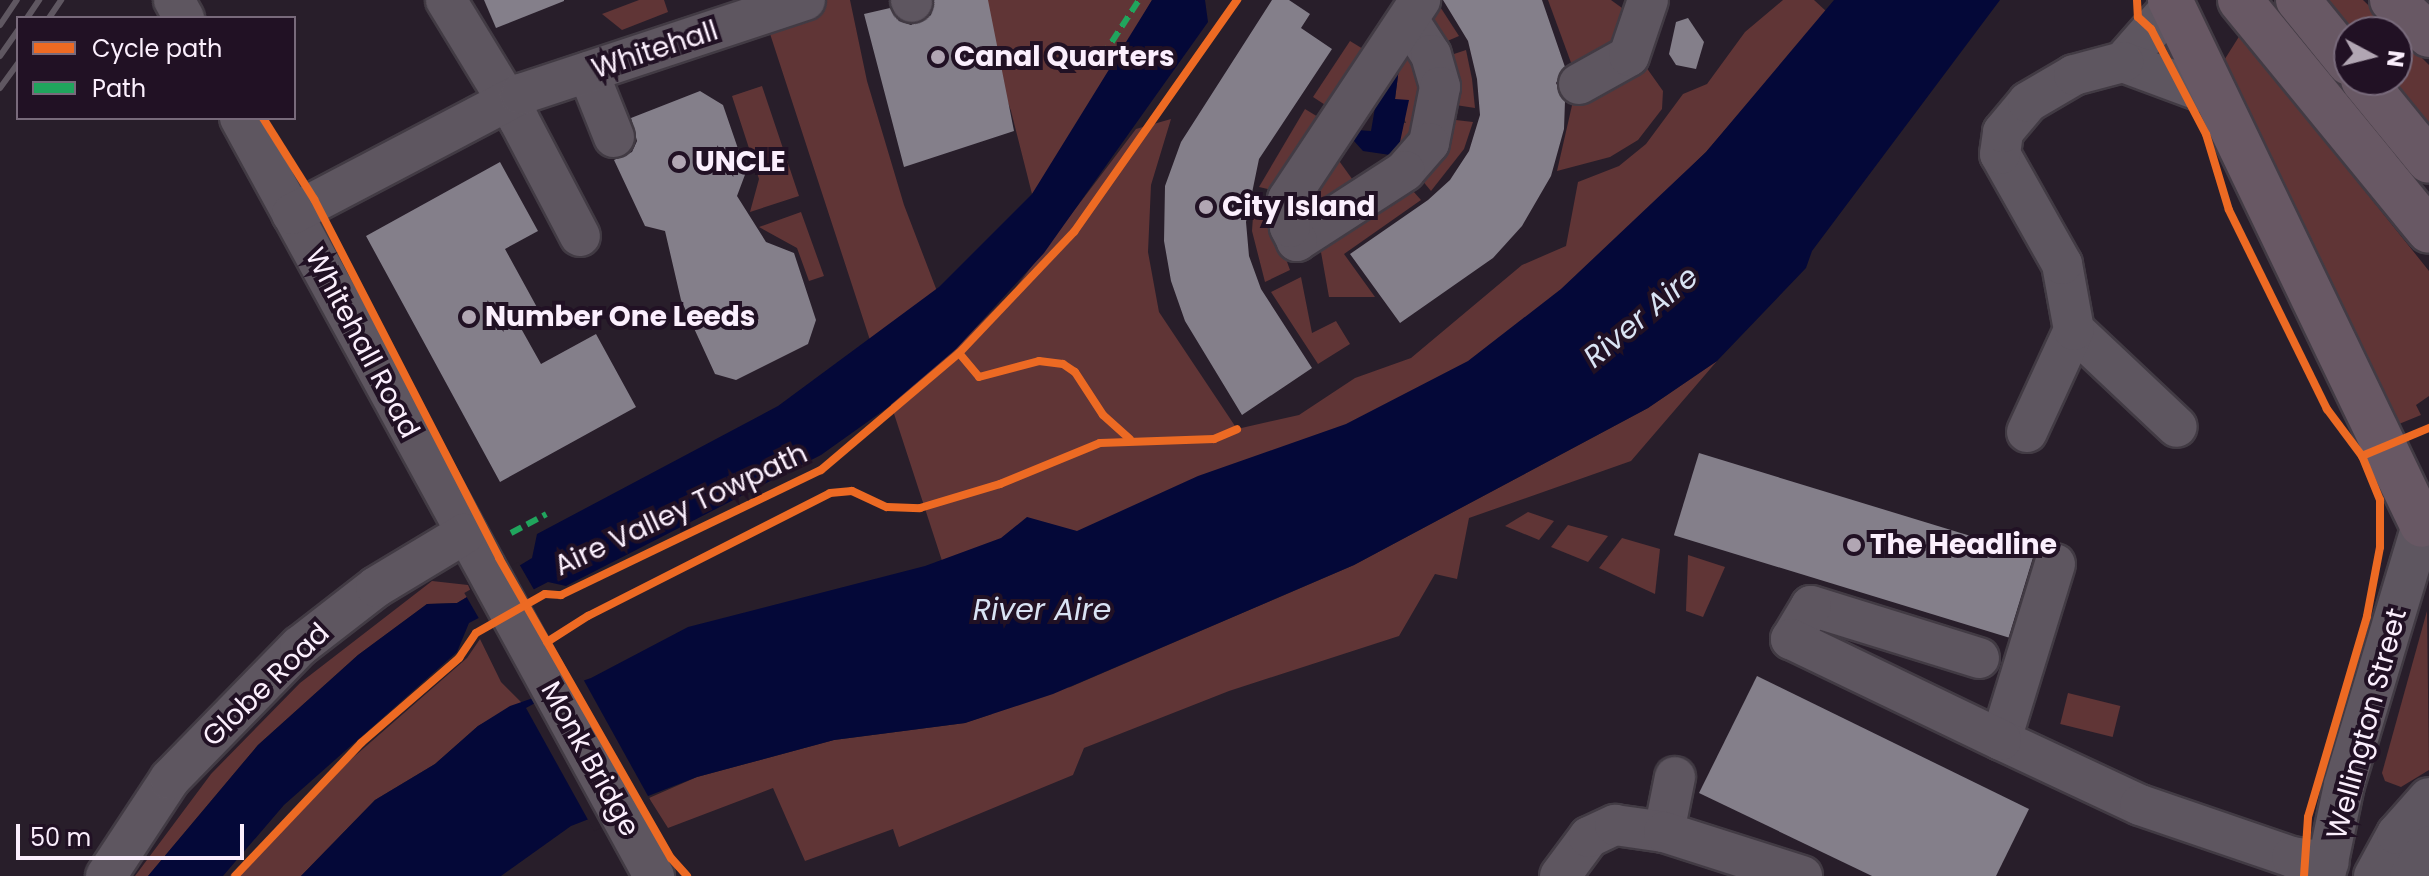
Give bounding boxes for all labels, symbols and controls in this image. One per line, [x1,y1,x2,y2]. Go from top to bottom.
street label: Whitehall [588,14,722,86]
legend [16,16,296,120]
north arrow [2333,16,2413,96]
text: Cycle path [92,32,222,65]
place label: Canal Quarters [954,40,1175,74]
marker: Canal Quarters [929,48,947,66]
text: N [2379,49,2412,69]
text: Path [92,72,146,105]
place label: UNCLE [695,145,786,179]
marker: UNCLE [670,153,688,171]
place label: City Island [1222,190,1376,224]
marker: City Island [1197,198,1215,216]
street label: Whitehall Road [298,242,426,444]
water label: River Aire [1576,259,1706,375]
place label: Number One Leeds [485,300,755,334]
marker: Number One Leeds [460,308,478,326]
street label: Aire Valley Towpath [549,437,813,583]
place label: The Headline [1870,528,2057,562]
marker: The Headline [1845,536,1863,554]
water label: River Aire [973,592,1111,628]
street label: Wellington Street [2320,605,2414,843]
street label: Globe Road [196,616,336,754]
street label: Monk Bridge [534,676,646,842]
scale bar [20,808,248,858]
text: 50 m [30,821,91,854]

